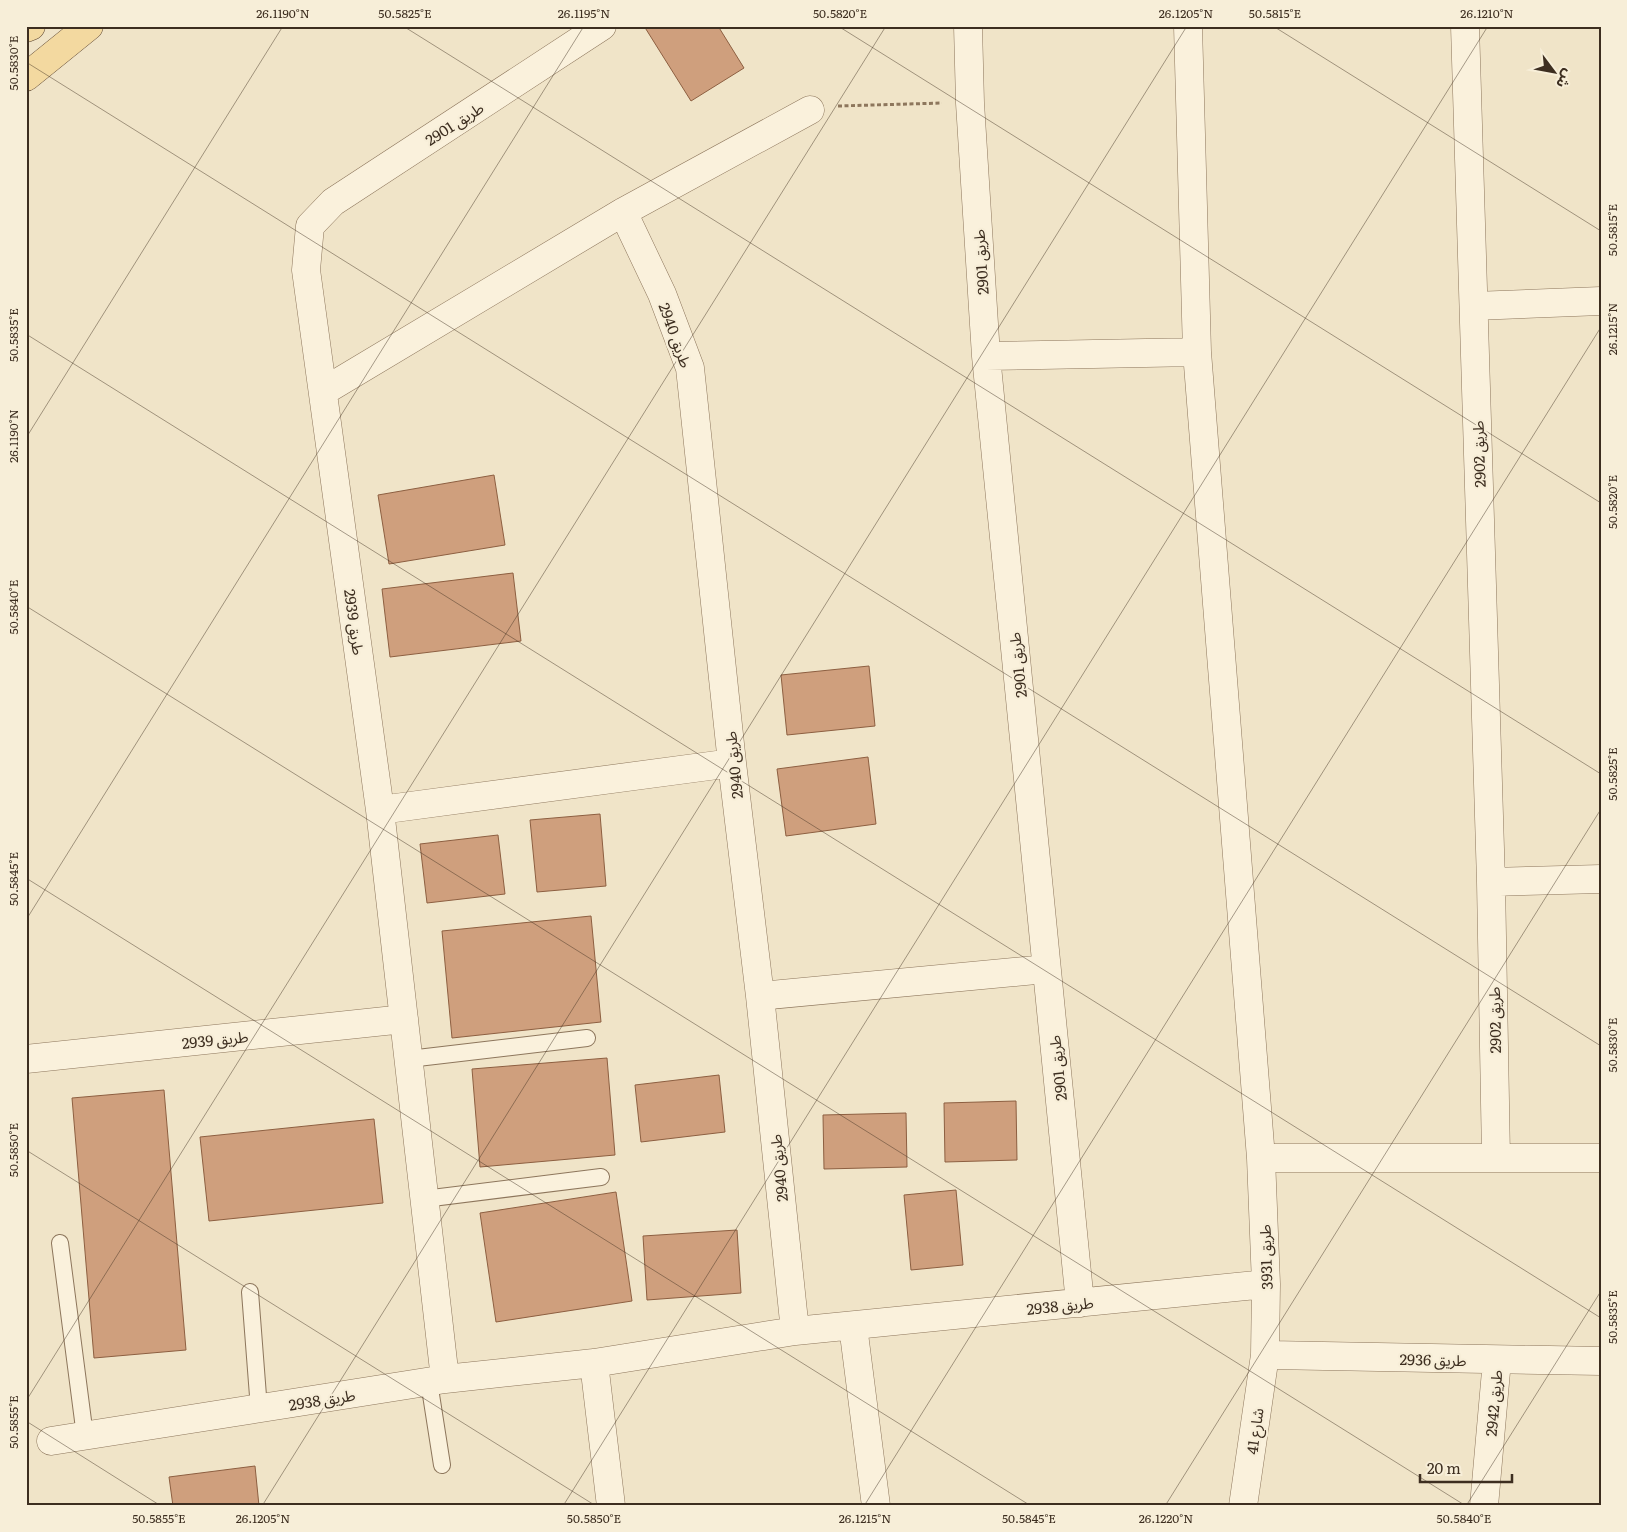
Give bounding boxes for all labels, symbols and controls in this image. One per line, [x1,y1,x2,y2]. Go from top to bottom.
text: 26.1190°N [256,4,310,22]
text: 50.5825°E [378,4,432,22]
text: 26.1195°N [558,4,610,22]
text: 50.5820°E [813,4,867,22]
text: 26.1205°N [1159,4,1213,22]
text: 50.5815°E [1249,4,1302,22]
text: 26.1210°N [1460,4,1514,22]
text: 50.5830°E [4,35,22,90]
north arrow [1530,48,1580,98]
text: ش [1552,66,1579,93]
street label: طريق 2901 [420,96,488,150]
text: 50.5815°E [1603,203,1621,256]
street label: طريق 2901 [966,229,994,295]
street label: طريق 2940 [654,299,698,371]
text: 26.1215°N [1603,303,1621,355]
text: 50.5835°E [4,308,22,362]
text: 26.1190°N [4,409,22,463]
street label: طريق 2902 [1465,420,1491,488]
text: 50.5820°E [1603,475,1621,529]
text: 50.5840°E [4,579,22,634]
street label: طريق 2939 [339,587,371,657]
street label: طريق 2901 [1002,631,1032,699]
street label: طريق 2940 [718,730,748,800]
text: 50.5825°E [1603,747,1621,801]
text: 50.5845°E [4,852,22,906]
street label: طريق 2902 [1482,986,1506,1054]
text: 50.5830°E [1603,1017,1621,1072]
street label: طريق 2939 [181,1024,249,1054]
street label: طريق 2901 [1042,1034,1072,1102]
text: 50.5850°E [4,1122,22,1177]
street label: طريق 2940 [763,1133,793,1203]
street label: طريق 3931 [1252,1224,1278,1290]
street label: طريق 2938 [1025,1290,1095,1320]
text: 50.5835°E [1603,1290,1621,1344]
street label: طريق 2936 [1399,1347,1467,1371]
street label: طريق 2942 [1479,1369,1507,1437]
street label: طريق 2938 [287,1382,357,1416]
text: 50.5855°E [4,1395,22,1449]
street label: شارع 41 [1239,1406,1271,1456]
scale bar [1420,1452,1512,1484]
text: 20 m [1427,1456,1461,1479]
text: 50.5855°E [132,1509,186,1527]
text: 26.1205°N [236,1509,290,1527]
text: 50.5850°E [567,1509,622,1527]
text: 26.1215°N [839,1509,891,1527]
text: 50.5845°E [1002,1509,1056,1527]
text: 26.1220°N [1139,1509,1193,1527]
text: 50.5840°E [1437,1509,1492,1527]

